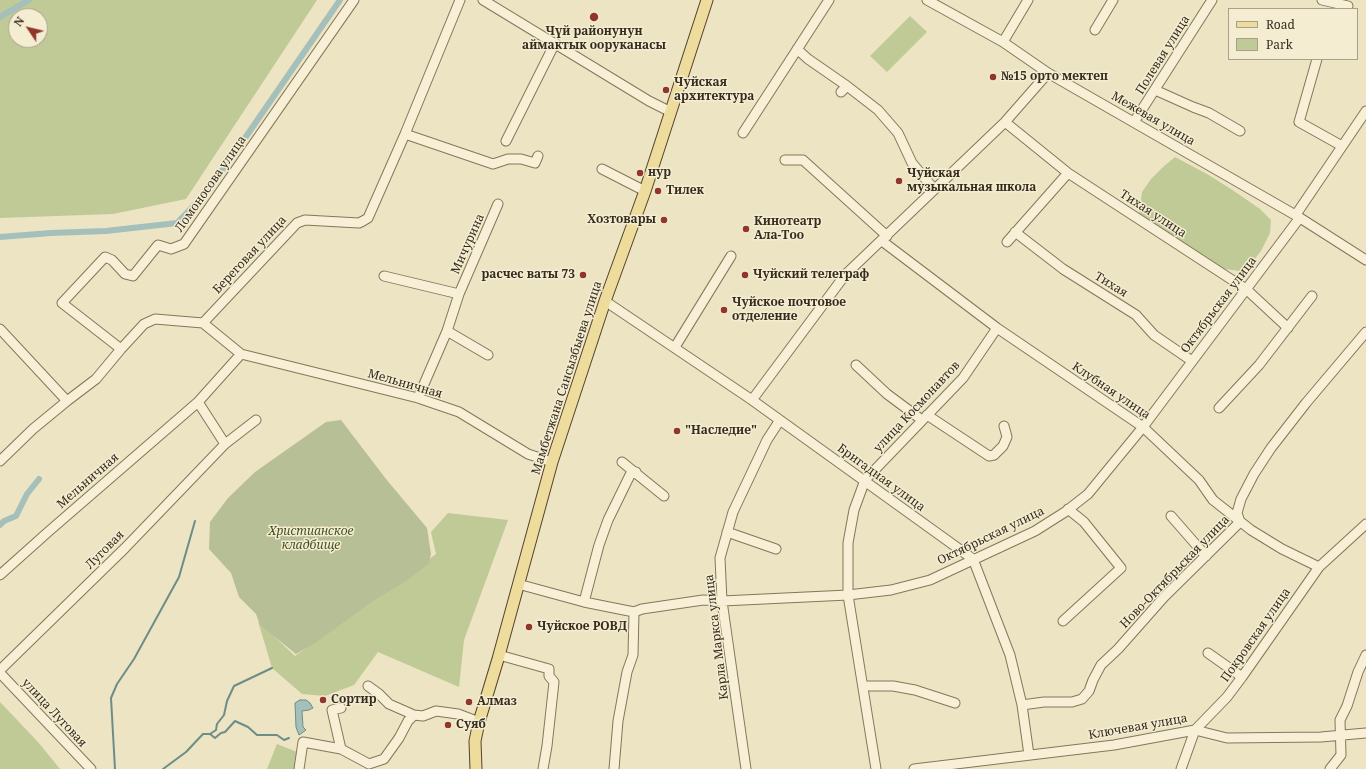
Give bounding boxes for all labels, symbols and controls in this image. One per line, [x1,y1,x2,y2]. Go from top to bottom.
north arrow [8,8,48,48]
legend [1228,8,1358,60]
marker: Чүй районунун аймактык ооруканасы [588,11,600,23]
street label: Полевая улица [1133,13,1193,97]
text: N [10,14,27,29]
text: Road [1266,16,1295,33]
place label: Чүй районунун аймактык ооруканасы [522,25,666,53]
text: Park [1266,36,1293,53]
place label: №15 орто мектеп [1001,70,1108,84]
marker: №15 орто мектеп [988,72,998,82]
place label: Чуйская архитектура [674,76,754,104]
marker: Чуйская архитектура [661,85,671,95]
street label: Межевая улица [1109,89,1197,149]
street label: Ломоносова улица [172,133,250,235]
place label: нур [648,166,671,180]
place label: Чуйская музыкальная школа [907,167,1036,195]
marker: нур [635,168,645,178]
marker: Чуйская музыкальная школа [894,176,904,186]
place label: Тилек [666,184,704,198]
marker: Тилек [653,186,663,196]
street label: Тихая улица [1117,187,1189,241]
street label: Мичурина [448,212,488,276]
street label: Береговая улица [210,213,290,297]
place label: Хозтовары [587,213,656,227]
marker: Хозтовары [659,215,669,225]
place label: Кинотеатр Ала-Тоо [754,215,821,243]
marker: Кинотеатр Ала-Тоо [741,224,751,234]
street label: Октябрьская улица [1178,254,1260,356]
place label: расчес ваты 73 [482,268,575,282]
place label: Чуйский телеграф [753,268,869,282]
street label: Тихая [1092,269,1130,301]
marker: расчес ваты 73 [578,270,588,280]
marker: Чуйский телеграф [740,270,750,280]
street label: Мамбетжана Сансызбыева улица [529,279,605,477]
place label: Чуйское почтовое отделение [732,296,846,324]
marker: Чуйское почтовое отделение [719,305,729,315]
street label: улица Космонавтов [871,358,963,456]
street label: Клубная улица [1069,359,1153,423]
street label: Мельничная [366,366,444,402]
place label: "Наследие" [685,424,757,438]
marker: "Наследие" [672,426,682,436]
street label: Бригадная улица [834,441,928,515]
street label: Мельничная [54,450,122,512]
street label: Октябрьская улица [935,504,1047,568]
street label: Ново-Октябрьская улица [1117,513,1233,631]
park label: Христианское кладбище [268,525,354,553]
street label: Луговая [83,528,127,572]
street label: Карла Маркса улица [702,573,732,701]
street label: Покровская улица [1218,585,1294,685]
place label: Чуйское РОВД [537,620,627,634]
marker: Чуйское РОВД [524,622,534,632]
street label: улица Луговая [18,676,90,750]
place label: Сортир [331,693,376,707]
marker: Сортир [318,695,328,705]
place label: Алмаз [477,695,517,709]
marker: Алмаз [464,697,474,707]
street label: Ключевая улица [1087,711,1189,743]
place label: Суяб [456,718,486,732]
marker: Суяб [443,720,453,730]

